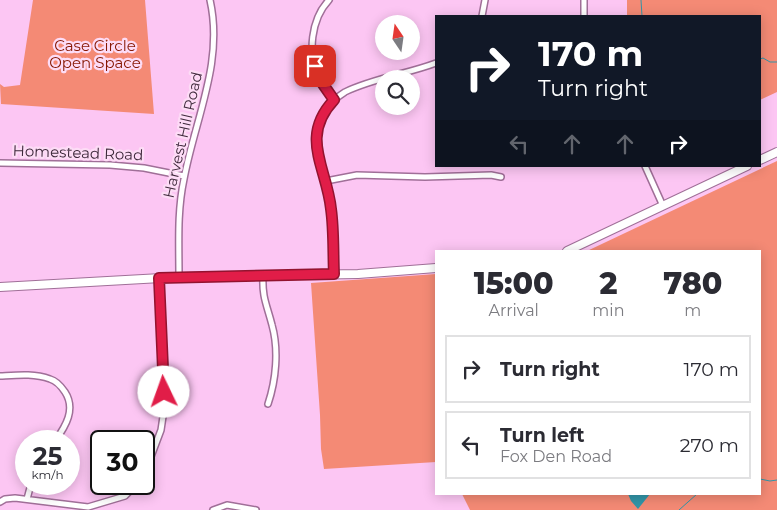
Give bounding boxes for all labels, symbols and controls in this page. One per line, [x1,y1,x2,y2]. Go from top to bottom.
north arrow [375,15,420,60]
map controls [375,15,420,115]
text: 170 m [538,32,643,75]
icon: right [455,35,520,100]
park label: Case Circle Open Space [49,36,141,72]
pin [294,45,336,87]
icon: arrive [301,52,329,80]
street label: Harvest Hill Road [159,70,206,200]
button: search [375,70,420,115]
text: Turn right [538,75,648,102]
icon: left [505,130,533,158]
icon: ahead [558,130,586,158]
icon: ahead [611,130,639,158]
icon: right [664,130,692,158]
street label: Homestead Road [12,141,144,164]
text: 15:00 [474,265,554,302]
text: 2 [599,265,617,302]
text: 780 [663,265,722,302]
text: Arrival [488,301,539,320]
text: min [592,301,624,320]
text: m [684,301,701,320]
icon: right [457,355,485,383]
text: Turn right [500,358,600,381]
text: 170 m [684,358,739,381]
position arrow [137,365,189,417]
text: Turn left [500,424,585,447]
speed limit sign: 30 [90,430,155,495]
icon: left [457,431,485,459]
text: 270 m [680,434,739,457]
text: 25 [33,441,62,471]
text: Fox Den Road [500,447,612,466]
text: km/h [31,467,64,482]

